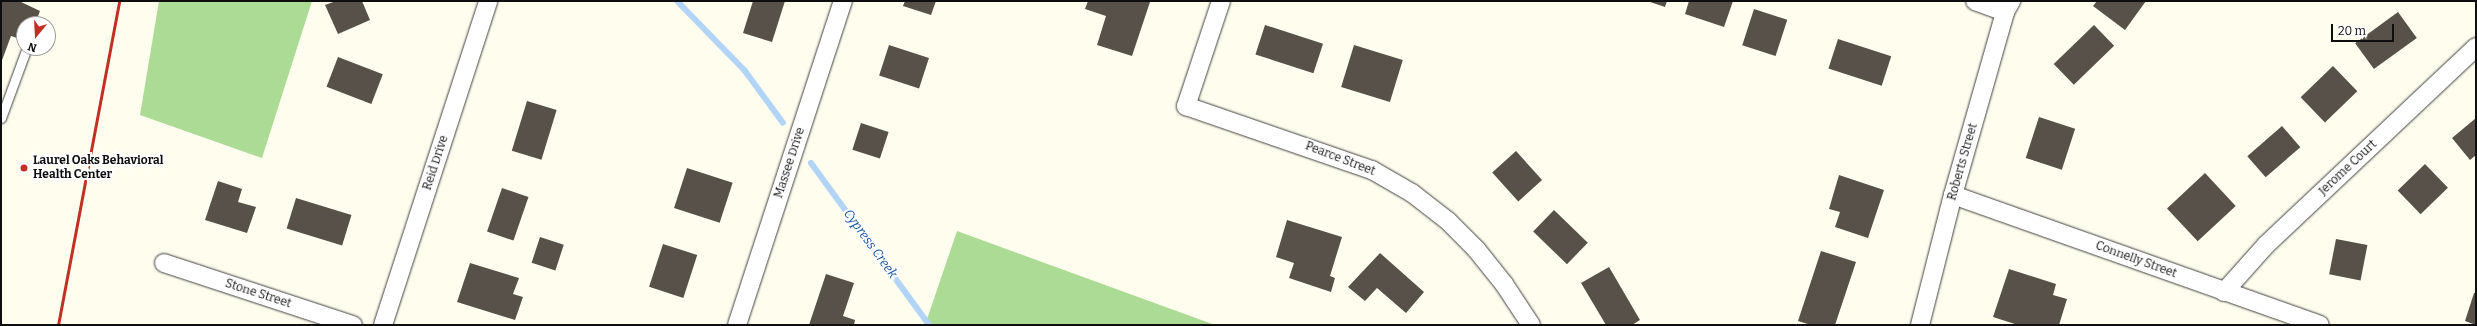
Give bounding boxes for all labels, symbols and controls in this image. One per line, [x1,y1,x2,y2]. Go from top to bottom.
north arrow [16,16,56,56]
scale bar [2333,16,2396,42]
text: 20 m [2338,24,2366,38]
text: N [26,39,38,54]
street label: Roberts Street [1945,122,1981,202]
street label: Massee Drive [772,126,808,200]
street label: Reid Drive [420,134,452,192]
street label: Jerome Court [2316,137,2380,199]
street label: Pearce Street [1303,139,1377,179]
place label: Laurel Oaks Behavioral Health Center [33,154,163,182]
marker: Laurel Oaks Behavioral Health Center [18,162,30,174]
water label: Cypress Creek [840,207,900,281]
street label: Connelly Street [2093,239,2179,281]
street label: Stone Street [223,277,293,311]

